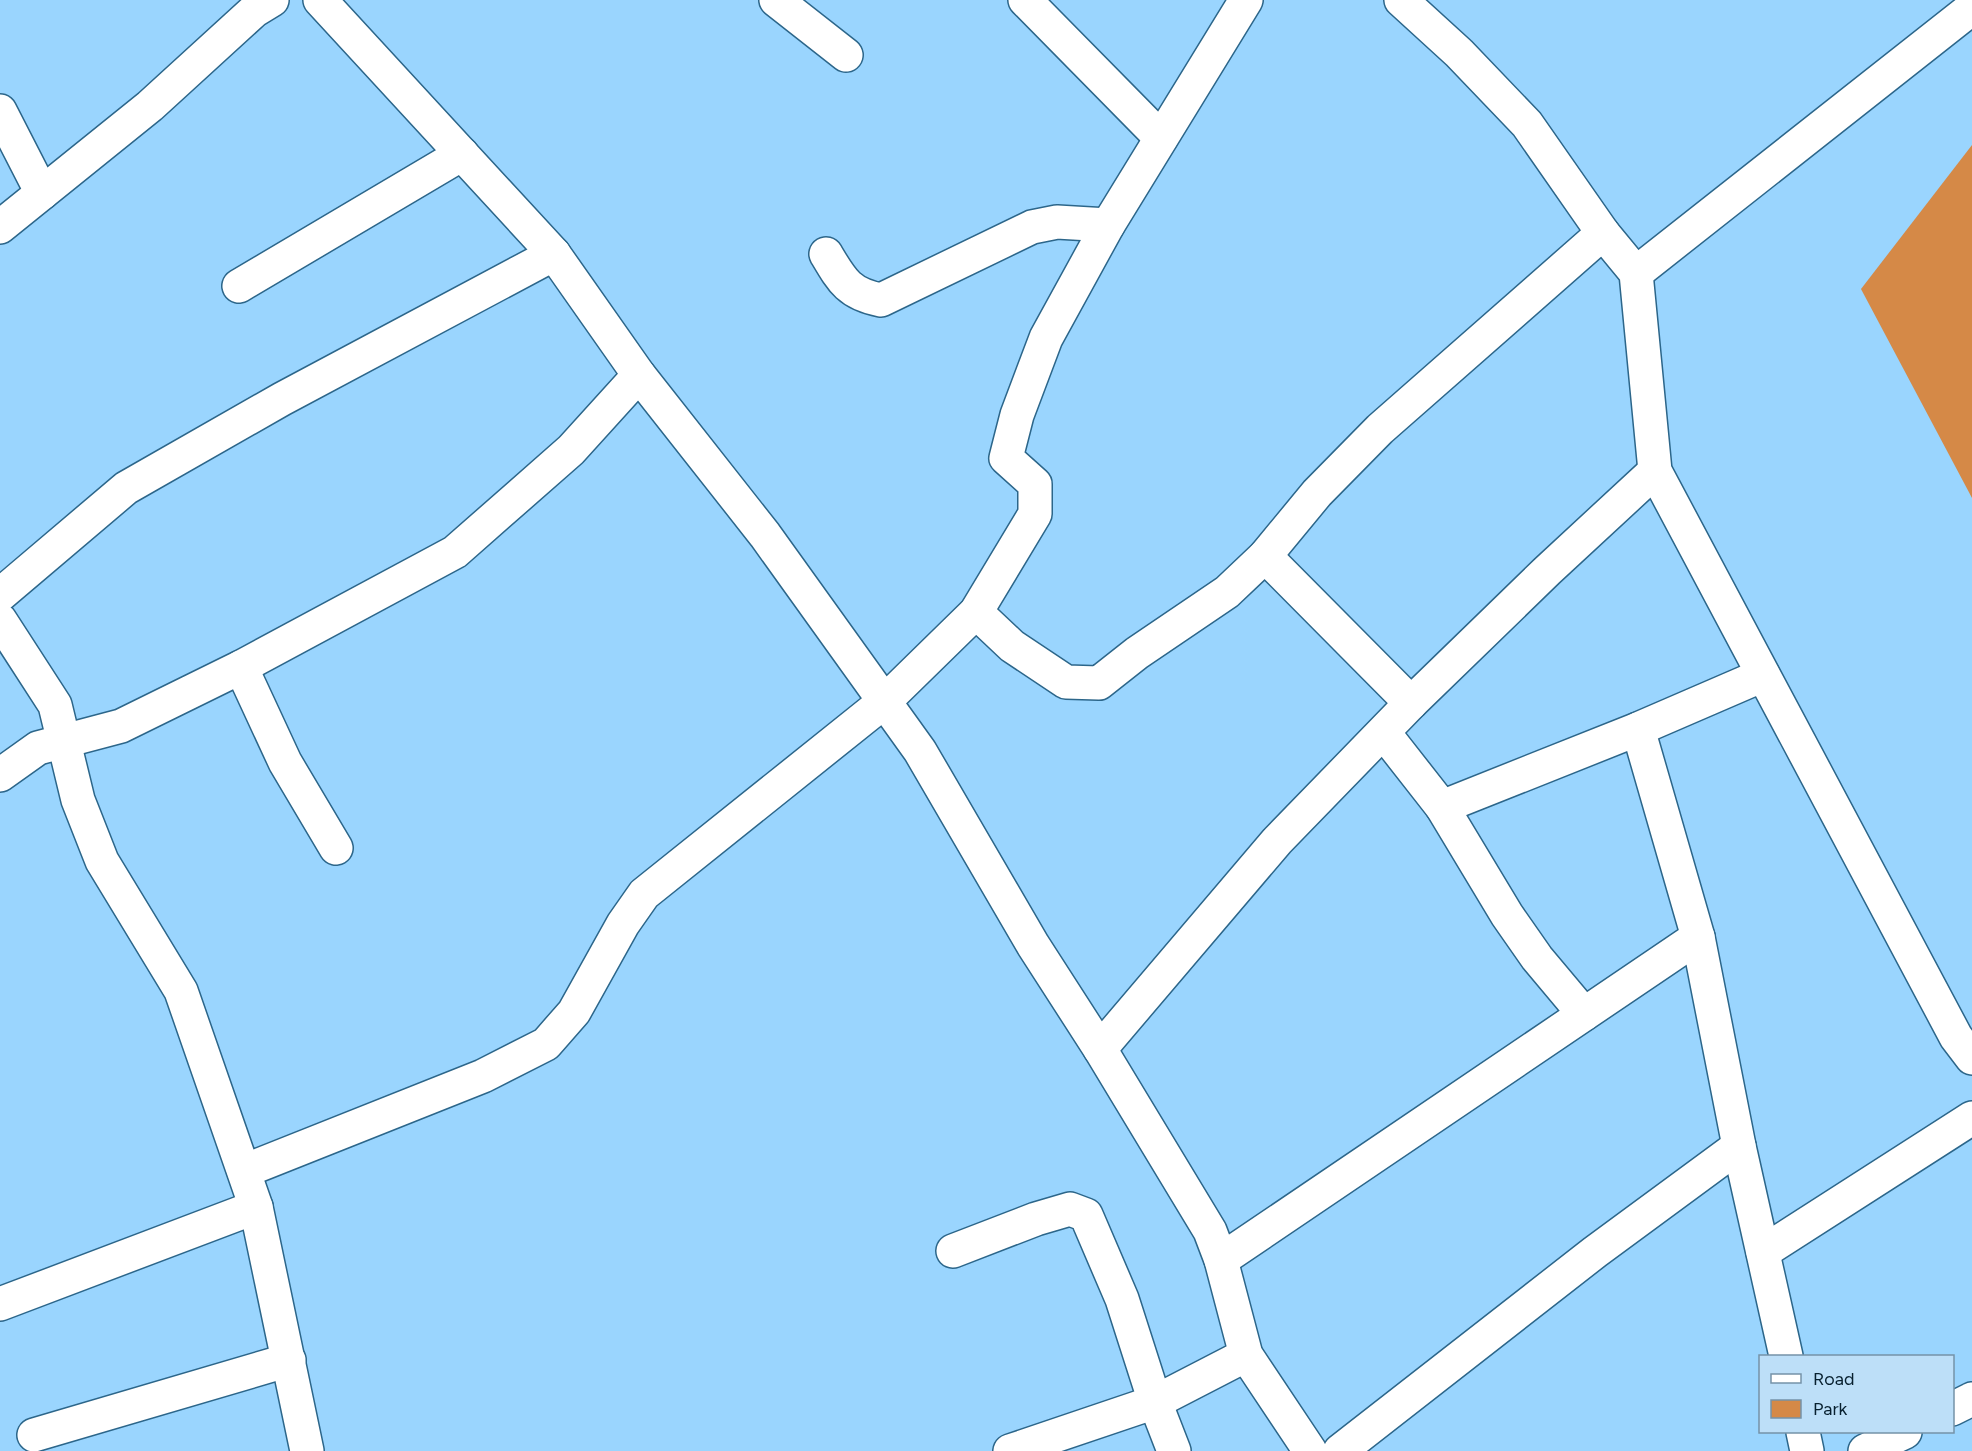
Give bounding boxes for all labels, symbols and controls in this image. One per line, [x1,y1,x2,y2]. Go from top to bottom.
legend [1759,1355,1954,1433]
text: Road [1813,1368,1854,1390]
text: Park [1813,1398,1848,1420]

